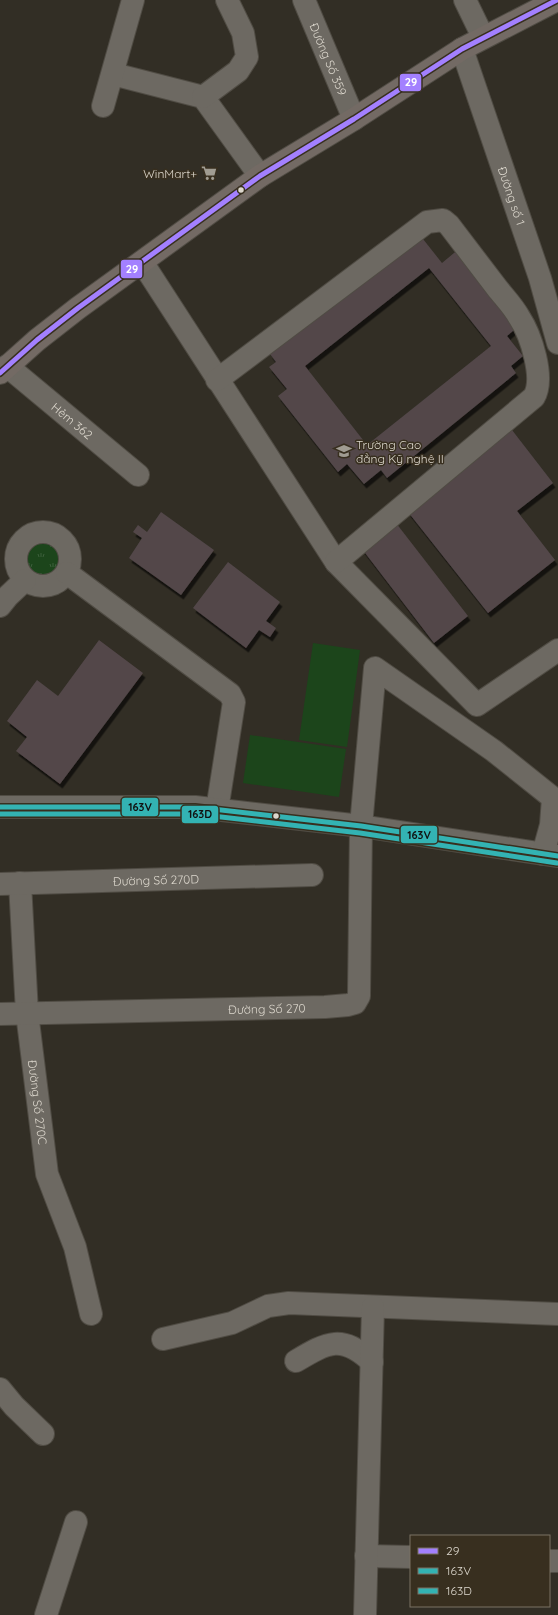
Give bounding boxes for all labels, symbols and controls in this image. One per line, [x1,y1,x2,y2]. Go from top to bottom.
street label: Đường Số 359 [307,20,351,98]
line badge: 29 [399,73,422,92]
text: 29 [405,75,417,89]
supermarket icon: WinMart+ [200,164,218,182]
street label: Đường số 1 [495,164,529,227]
place label: WinMart+ [143,166,197,181]
unlabelled marker [236,185,246,195]
line badge: 29 [120,259,143,279]
text: 29 [126,262,138,276]
street label: Hẻm 362 [49,399,96,442]
place label: Trường Cao đẳng Kỹ nghệ II [356,437,444,466]
school or university icon: Trường Cao đẳng Kỹ nghệ II [335,442,353,460]
line badge: 163V [121,797,159,817]
text: 163V [128,800,152,814]
line badge: 163D [181,805,219,824]
text: 163D [188,807,212,821]
unlabelled marker [271,811,281,821]
line badge: 163V [400,825,438,844]
text: 163V [407,828,431,842]
street label: Đường Số 270D [113,871,200,888]
street label: Đường Số 270 [228,1000,306,1017]
street label: Đường Số 270C [25,1059,51,1146]
legend [410,1535,550,1607]
text: 29 [446,1543,460,1558]
text: 163V [446,1563,471,1578]
text: 163D [446,1583,472,1598]

